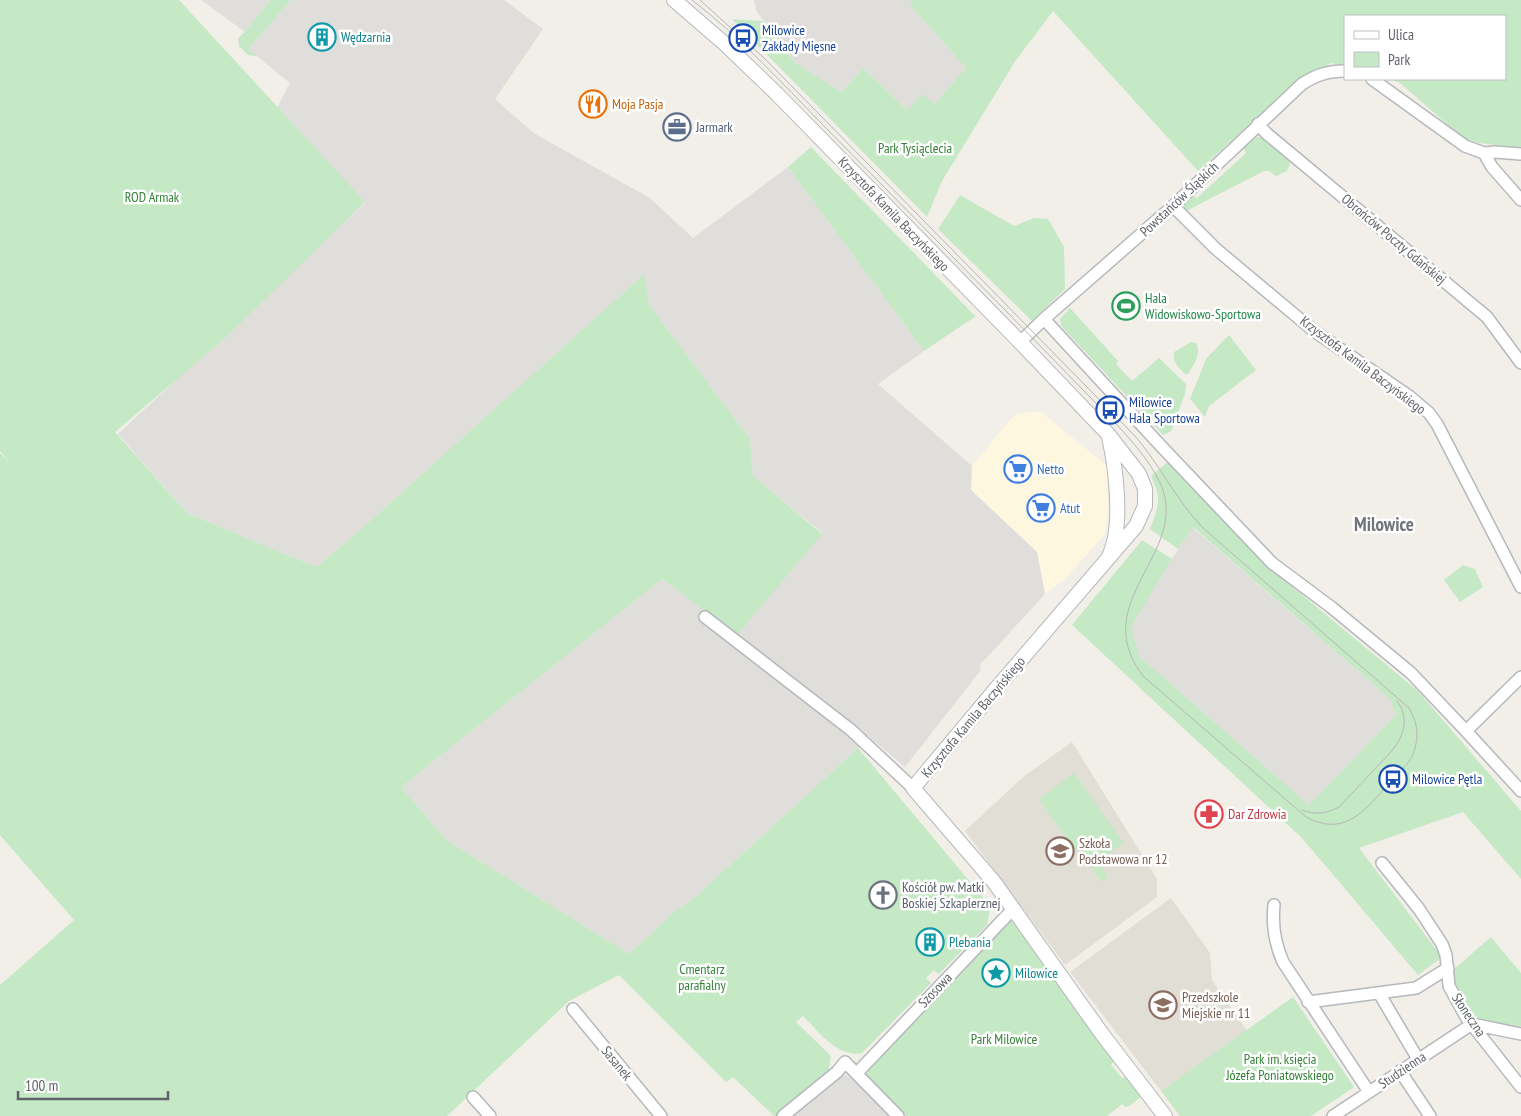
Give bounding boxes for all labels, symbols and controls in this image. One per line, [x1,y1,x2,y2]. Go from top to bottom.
legend [1344,15,1506,80]
place label: Milowice Zakłady Mięsne [762,21,836,55]
building icon: Wędzarnia [307,22,337,52]
bus stop icon: Milowice Zakłady Mięsne [728,23,758,53]
text: Ulica [1388,25,1414,44]
place label: Wędzarnia [341,28,391,46]
text: Park [1388,50,1410,69]
restaurant icon: Moja Pasja [578,89,608,119]
place label: Moja Pasja [612,95,663,113]
office icon: Jarmark [662,112,692,142]
place label: Jarmark [695,118,733,136]
park label: Park Tysiąclecia [878,139,952,157]
street label: Krzysztofa Kamila Baczyńskiego [834,153,954,275]
street label: Powstańców Śląskich [1136,158,1222,240]
park label: ROD Armak [125,188,180,206]
street label: Obrońców Poczty Gdańskiej [1338,190,1450,288]
place label: Hala Widowiskowo-Sportowa [1145,289,1261,323]
sports icon: Hala Widowiskowo-Sportowa [1111,291,1141,321]
street label: Krzysztofa Kamila Baczyńskiego [1297,312,1429,418]
place label: Milowice Hala Sportowa [1129,393,1200,427]
bus stop icon: Milowice Hala Sportowa [1095,395,1125,425]
supermarket icon: Netto [1003,454,1033,484]
place label: Netto [1037,460,1064,478]
supermarket icon: Atut [1026,493,1056,523]
place label: Atut [1060,499,1080,517]
district label: Milowice [1354,512,1414,536]
street label: Krzysztofa Kamila Baczyńskiego [917,653,1029,781]
bus stop icon: Milowice Pętla [1378,764,1408,794]
place label: Milowice Pętla [1412,770,1482,788]
pharmacy icon: Dar Zdrowia [1194,799,1224,829]
place label: Dar Zdrowia [1228,805,1286,823]
place label: Szkoła Podstawowa nr 12 [1079,834,1168,868]
school or university icon: Szkoła Podstawowa nr 12 [1045,836,1075,866]
place label: Kościół pw. Matki Boskiej Szkaplerznej [902,878,1001,912]
church icon: Kościół pw. Matki Boskiej Szkaplerznej [868,880,898,910]
building icon: Plebania [915,927,945,957]
place label: Plebania [949,933,991,951]
place icon: Milowice [981,958,1011,988]
park label: Cmentarz parafialny [678,960,726,994]
place label: Milowice [1015,964,1058,982]
street label: Szosowa [914,969,956,1011]
place label: Przedszkole Miejskie nr 11 [1182,988,1250,1022]
school or university icon: Przedszkole Miejskie nr 11 [1148,990,1178,1020]
street label: Słoneczna [1448,990,1490,1040]
park label: Park Milowice [971,1030,1037,1048]
street label: Sasanek [598,1042,637,1084]
street label: Studzienna [1375,1048,1429,1092]
park label: Park im. księcia Józefa Poniatowskiego [1225,1050,1334,1084]
scale bar [18,1068,168,1100]
text: 100 m [25,1076,58,1095]

